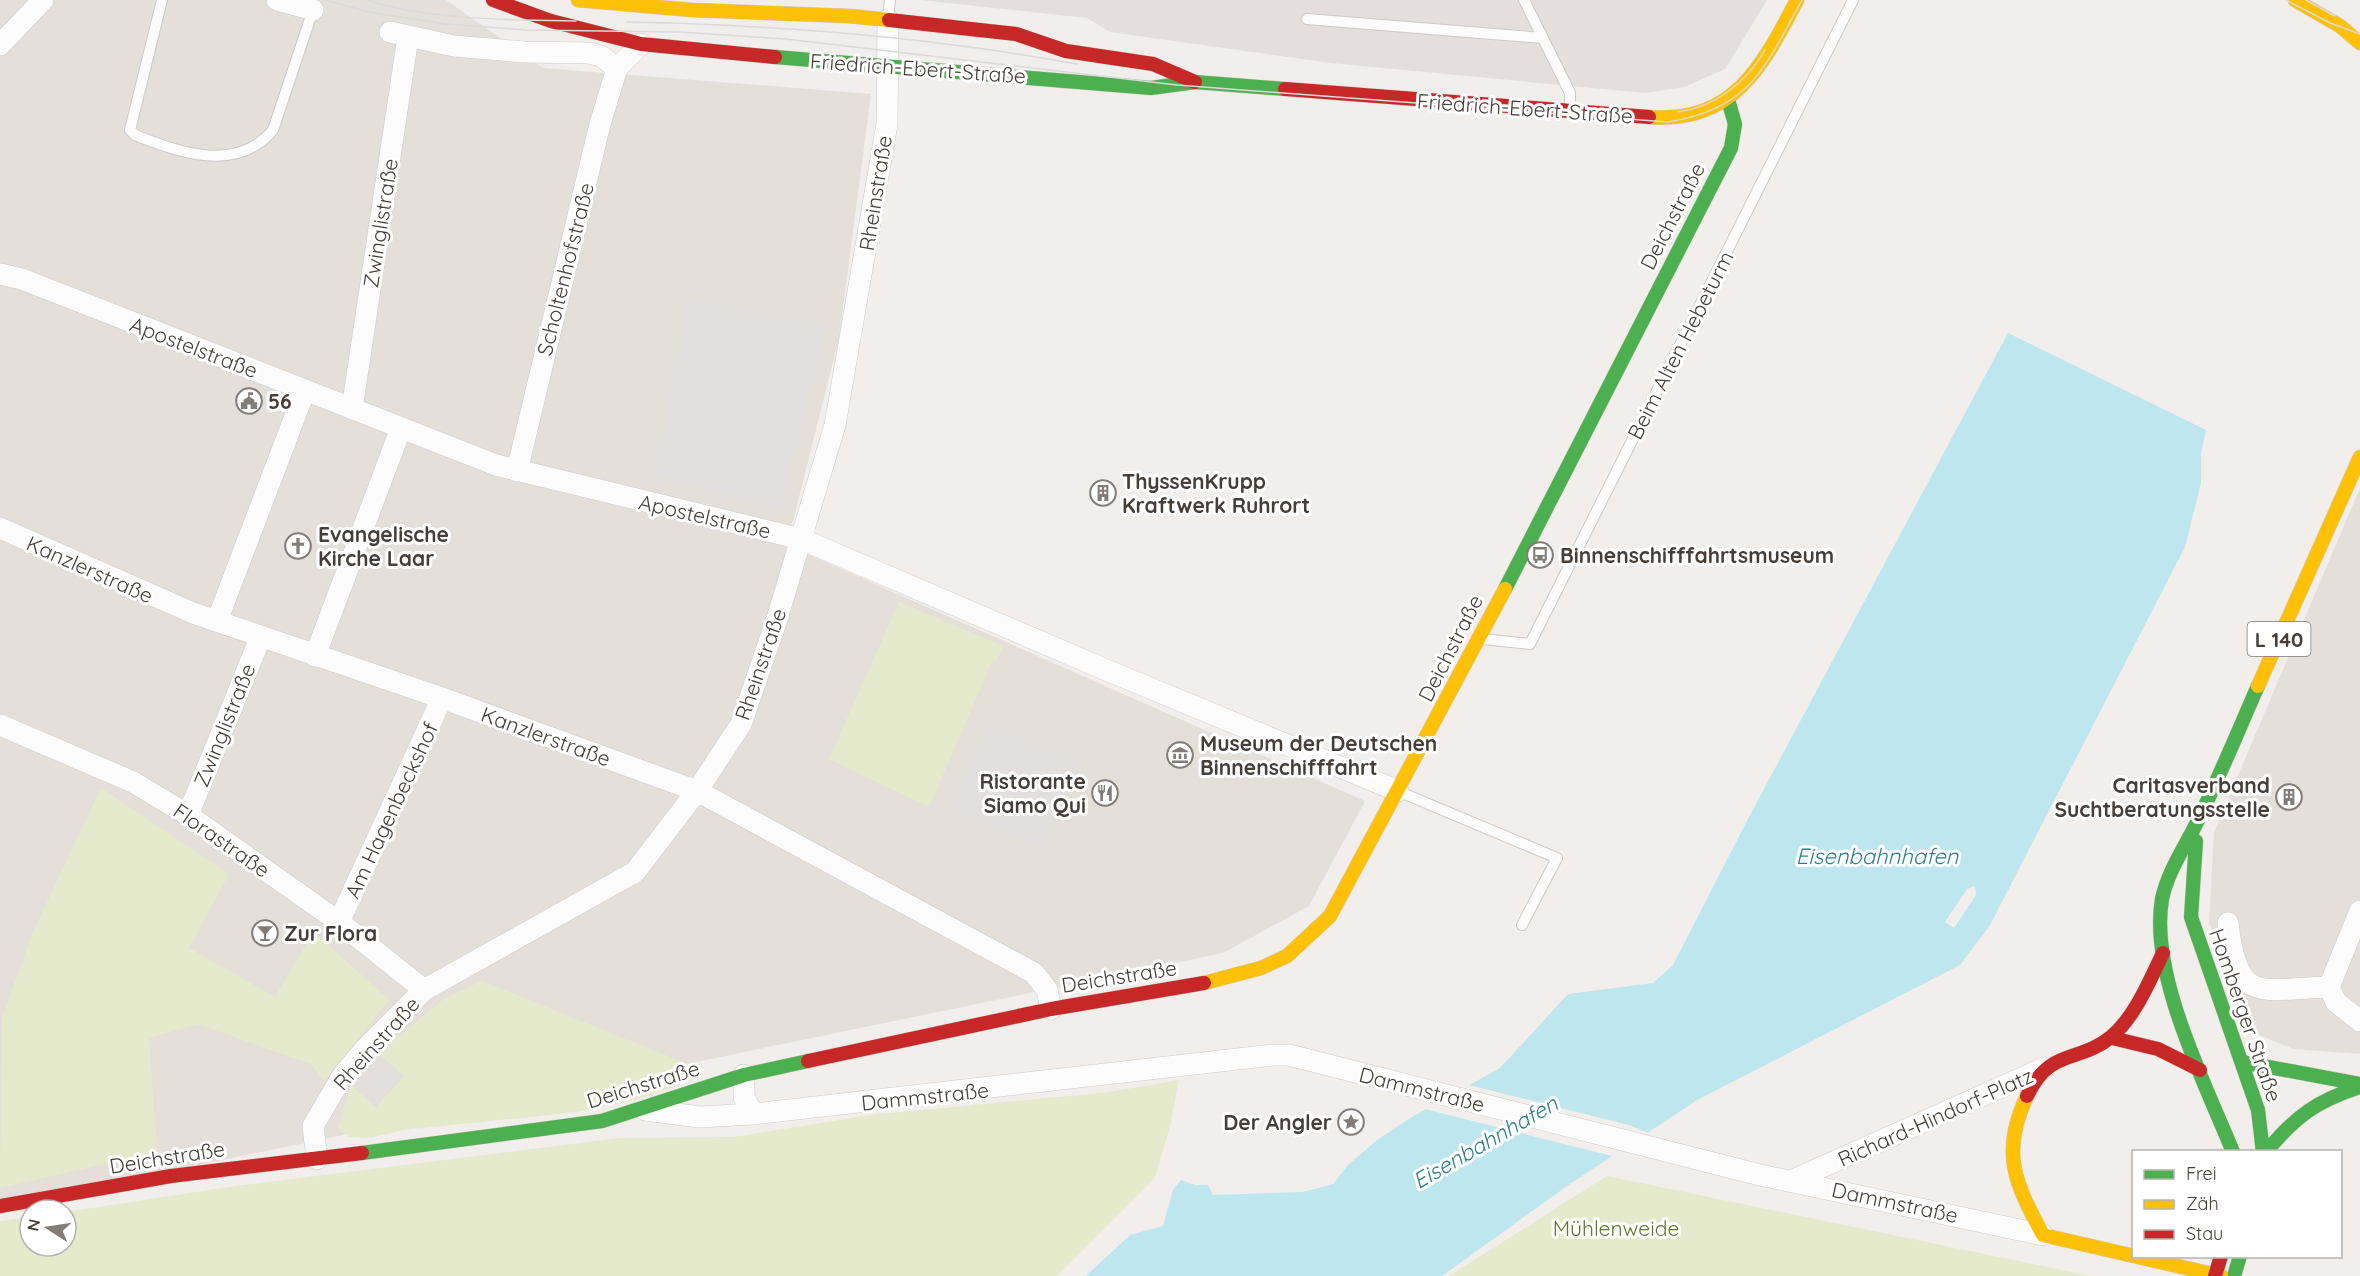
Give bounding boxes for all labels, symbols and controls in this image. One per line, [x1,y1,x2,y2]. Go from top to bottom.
street label: Friedrich-Ebert-Straße [809,47,1027,89]
street label: Friedrich-Ebert-Straße [1416,87,1634,129]
street label: Rheinstraße [853,133,897,253]
street label: Zwinglistraße [357,157,403,289]
street label: Deichstraße [1634,158,1710,274]
street label: Scholtenhofstraße [531,180,599,358]
street label: Beim Alten Hebeturm [1621,246,1739,444]
street label: Apostelstraße [126,311,262,383]
public building icon: 56 [234,386,264,416]
place label: 56 [268,388,292,414]
place label: ThyssenKrupp Kraftwerk Ruhrort [1122,468,1310,518]
building icon: ThyssenKrupp Kraftwerk Ruhrort [1088,478,1118,508]
street label: Apostelstraße [636,488,774,544]
place label: Evangelische Kirche Laar [318,521,449,571]
street label: Kanzlerstraße [23,530,157,608]
church icon: Evangelische Kirche Laar [283,531,313,561]
bus stop icon: Binnenschifffahrtsmuseum [1525,540,1555,570]
place label: Binnenschifffahrtsmuseum [1560,542,1834,568]
street label: Deichstraße [1412,590,1488,706]
street label: Rheinstraße [729,605,791,723]
road number: L 140 [2248,622,2310,656]
street label: Zwinglistraße [188,660,260,790]
street label: Kanzlerstraße [478,701,614,771]
street label: Am Hagenbeckshof [339,717,443,902]
place label: Museum der Deutschen Binnenschifffahrt [1200,730,1437,780]
museum icon: Museum der Deutschen Binnenschifffahrt [1165,740,1195,770]
place label: Ristorante Siamo Qui [979,768,1086,818]
place label: Caritasverband Suchtberatungsstelle [2054,772,2270,822]
restaurant icon: Ristorante Siamo Qui [1090,778,1120,808]
building icon: Caritasverband Suchtberatungsstelle [2274,782,2304,812]
street label: Florastraße [169,797,275,883]
water label: Eisenbahnhafen [1796,842,1960,870]
bar icon: Zur Flora [250,918,280,948]
place label: Zur Flora [284,920,377,946]
street label: Homberger Straße [2204,925,2288,1105]
street label: Deichstraße [1059,954,1179,998]
street label: Rheinstraße [327,991,425,1095]
street label: Deichstraße [583,1055,703,1113]
street label: Dammstraße [1357,1061,1487,1117]
street label: Richard-Hindorf-Platz [1833,1062,2037,1172]
street label: Dammstraße [860,1076,990,1116]
water label: Eisenbahnhafen [1408,1089,1564,1195]
place icon: Der Angler [1336,1107,1366,1137]
place label: Der Angler [1223,1109,1332,1135]
street label: Deichstraße [107,1135,227,1179]
legend [2132,1150,2342,1258]
text: Frei [2186,1162,2217,1185]
street label: Dammstraße [1830,1176,1960,1228]
text: Zäh [2186,1192,2219,1215]
north arrow [18,1198,78,1258]
park label: Mühlenweide [1553,1215,1679,1241]
text: N [22,1217,44,1233]
text: Stau [2186,1222,2223,1245]

